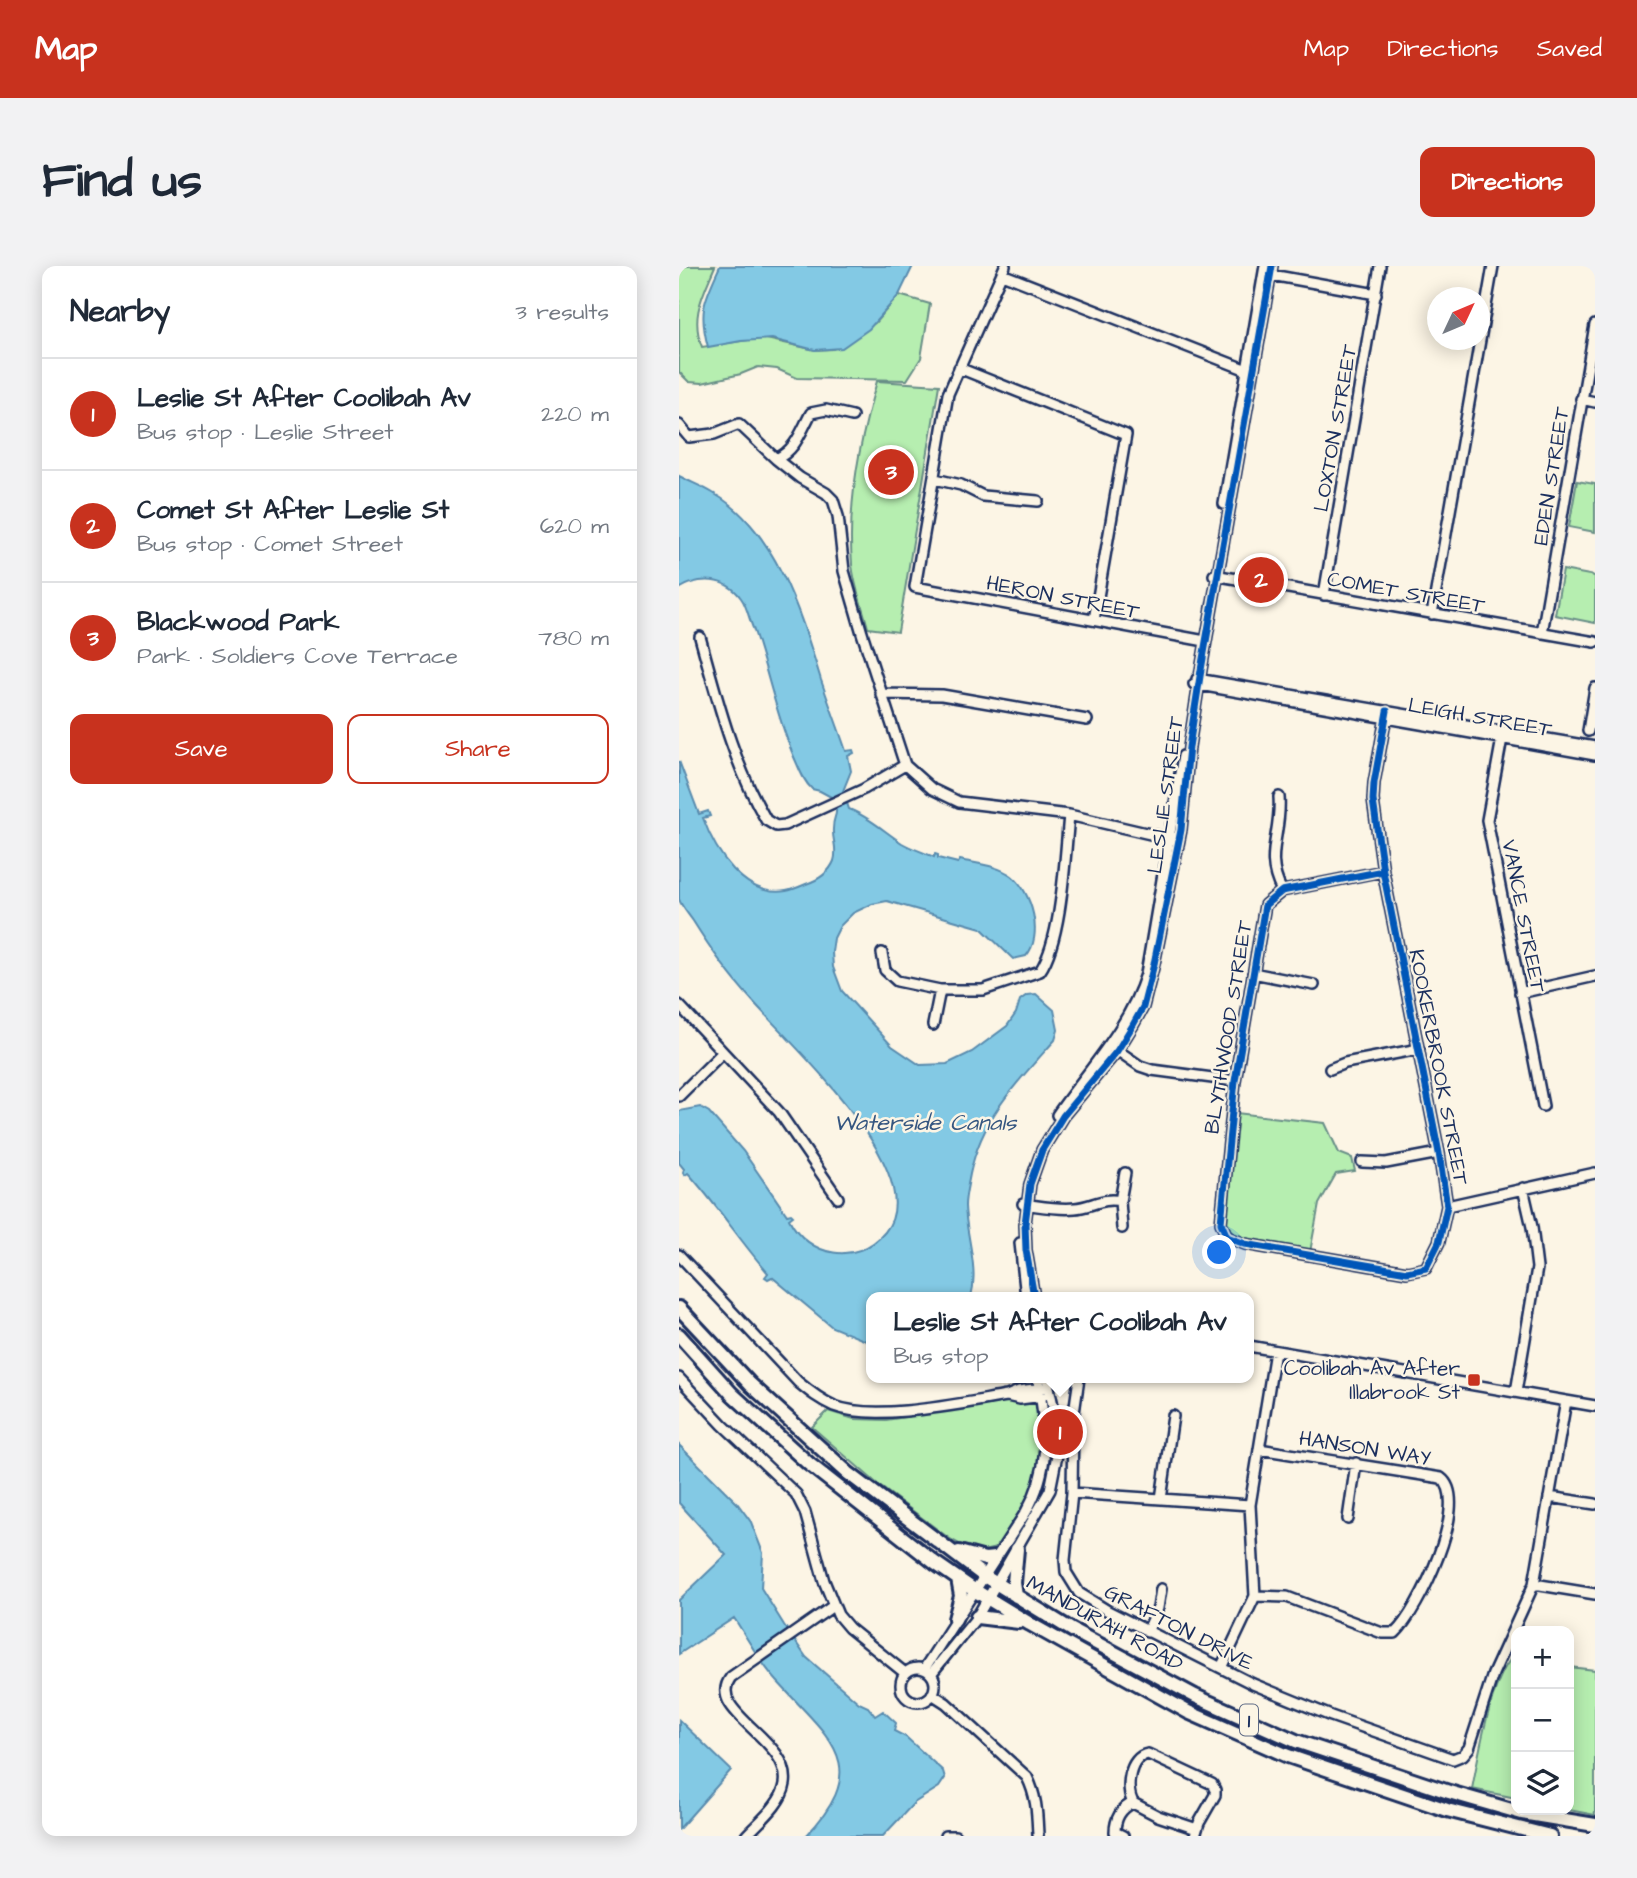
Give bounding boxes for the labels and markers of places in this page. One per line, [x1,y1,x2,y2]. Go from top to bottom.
pin: 3 [868,446,914,498]
pin: 2 [1238,554,1284,606]
place label: Coolibah Av After Illabrook St [1284,1354,1461,1407]
marker: Coolibah Av After Illabrook St [1466,1372,1482,1388]
pin: 1 [1037,1406,1083,1458]

